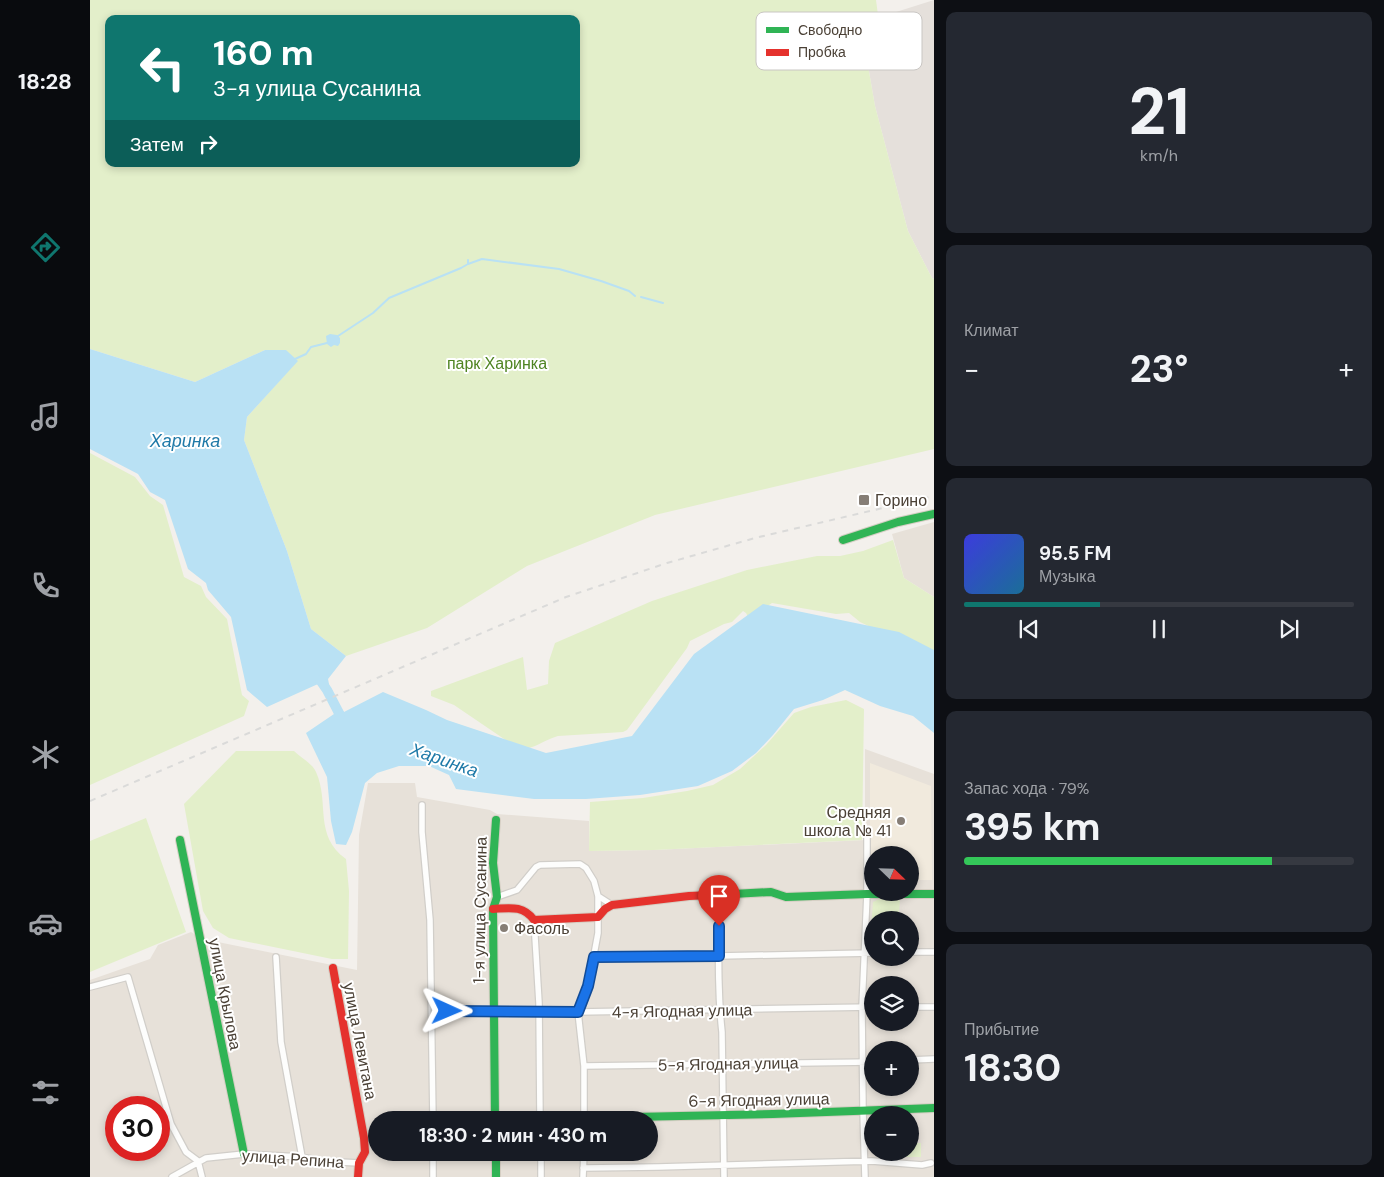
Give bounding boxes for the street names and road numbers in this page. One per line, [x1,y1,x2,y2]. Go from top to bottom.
street label: 1-я улица Сусанина [468,836,492,983]
street label: улица Крылова [204,936,246,1052]
street label: улица Левитана [338,981,382,1101]
street label: 4-я Ягодная улица [611,999,753,1023]
street label: 5-я Ягодная улица [657,1052,799,1076]
street label: 6-я Ягодная улица [688,1088,830,1112]
street label: улица Репина [241,1145,345,1173]

